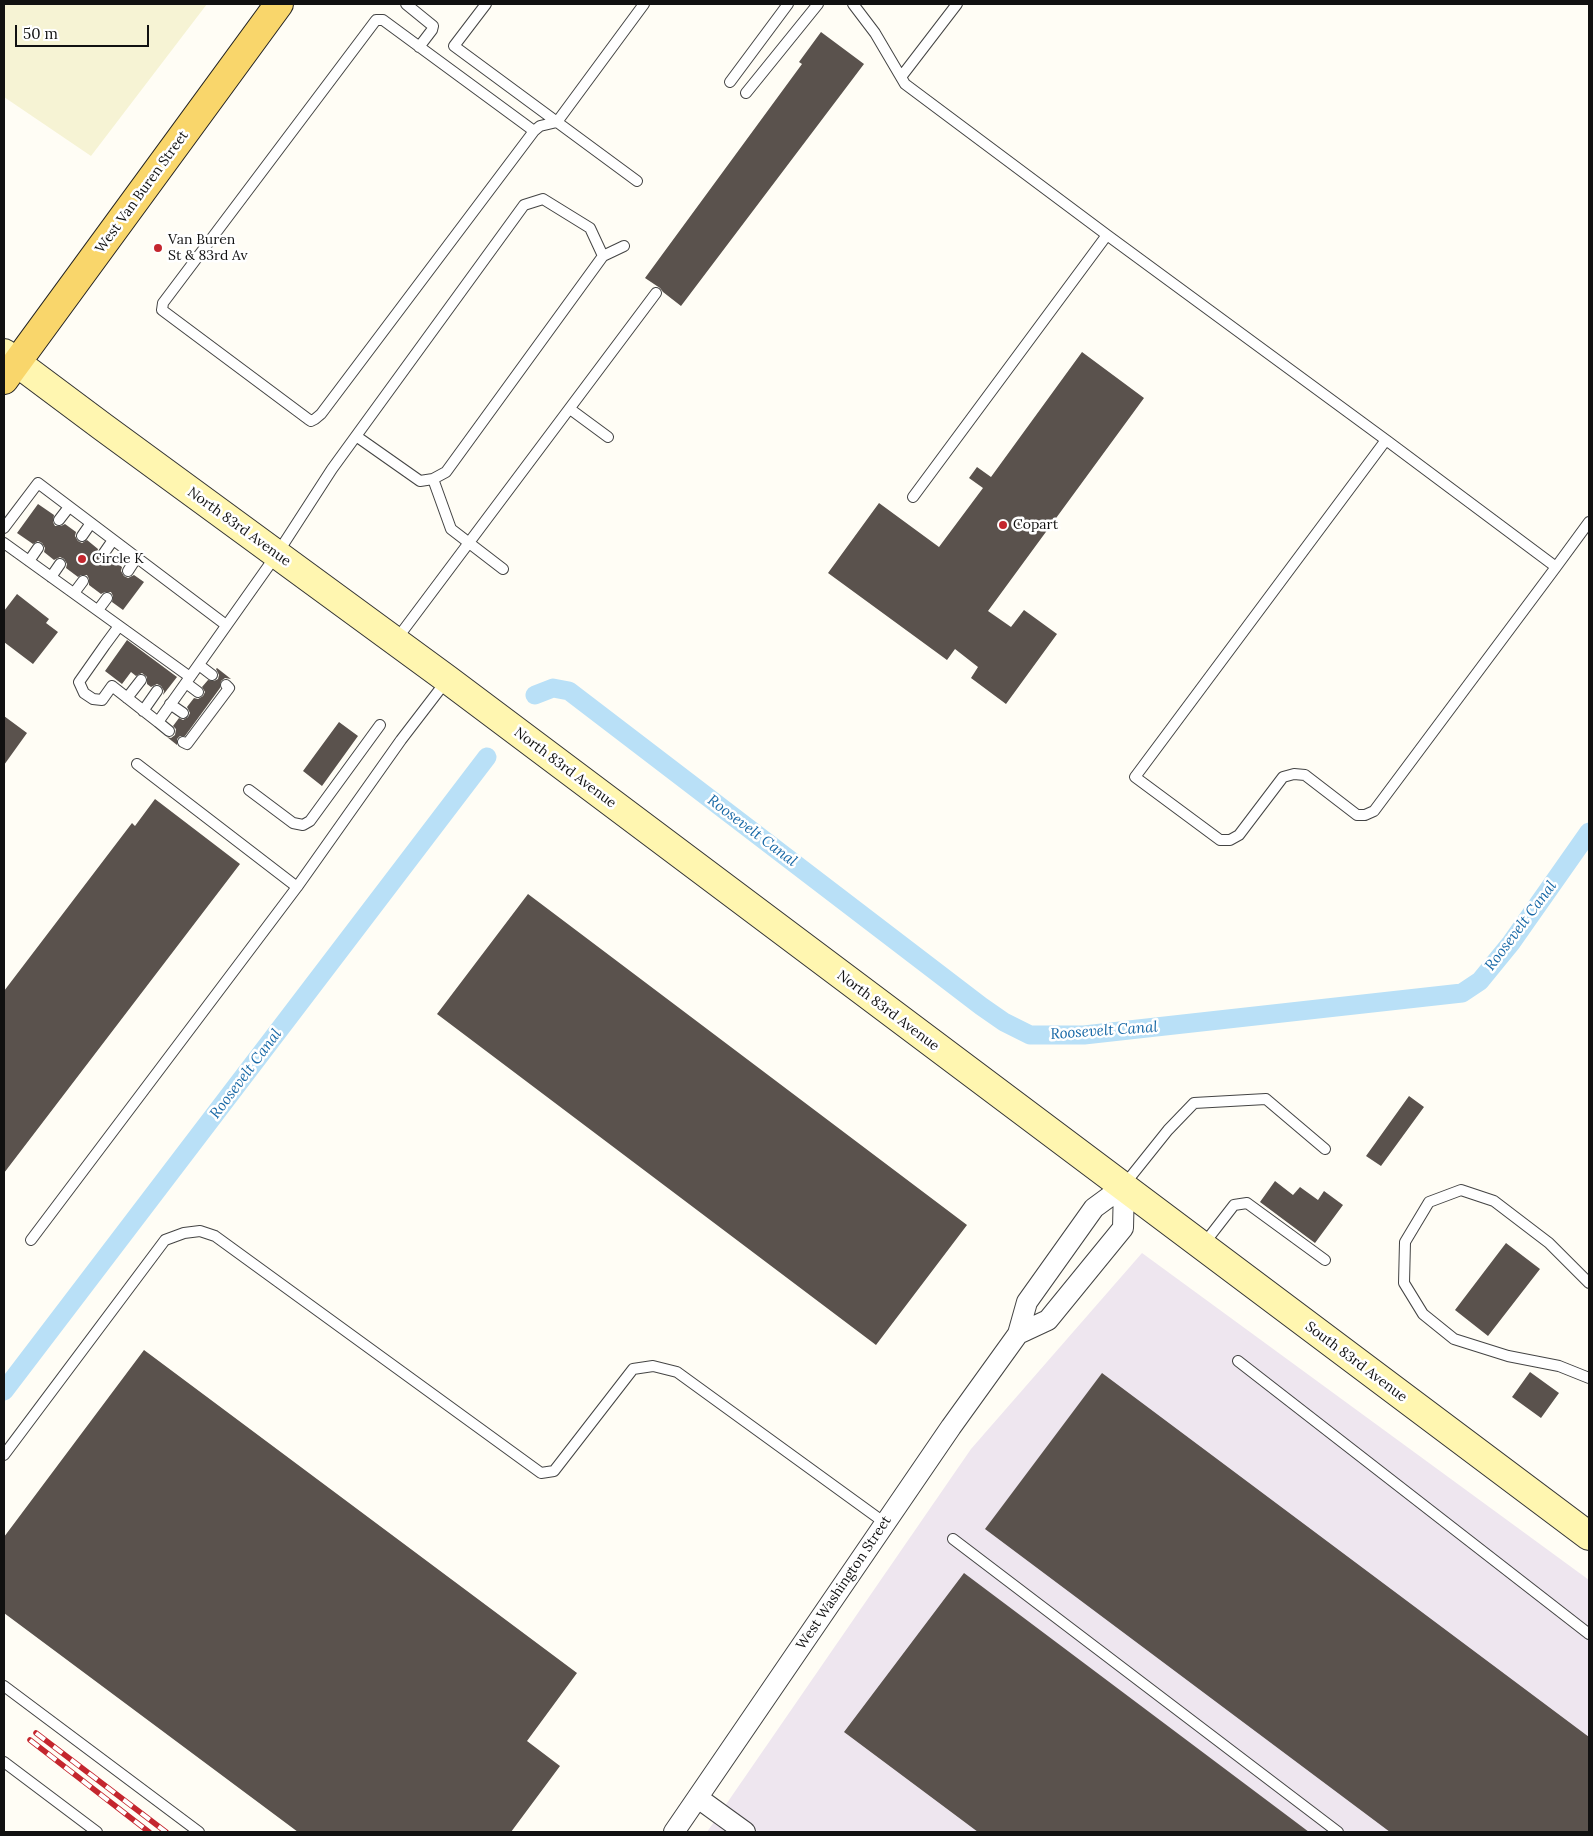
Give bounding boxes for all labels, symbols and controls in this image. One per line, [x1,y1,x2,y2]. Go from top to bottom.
scale bar [18,15,151,47]
text: 50 m [23,24,58,43]
street label: West Van Buren Street [92,128,192,256]
place label: Van Buren St & 83rd Av [168,232,248,264]
marker: Van Buren St & 83rd Av [152,242,164,254]
street label: North 83rd Avenue [184,484,294,570]
place label: Copart [1013,517,1058,533]
marker: Copart [997,519,1009,531]
place label: Circle K [92,551,144,567]
marker: Circle K [76,553,88,565]
street label: North 83rd Avenue [511,724,619,812]
water label: Roosevelt Canal [704,791,800,871]
water label: Roosevelt Canal [1481,878,1561,974]
street label: North 83rd Avenue [834,967,942,1055]
water label: Roosevelt Canal [1050,1018,1158,1044]
water label: Roosevelt Canal [206,1026,286,1122]
street label: South 83rd Avenue [1302,1318,1410,1406]
street label: West Washington Street [793,1513,895,1653]

